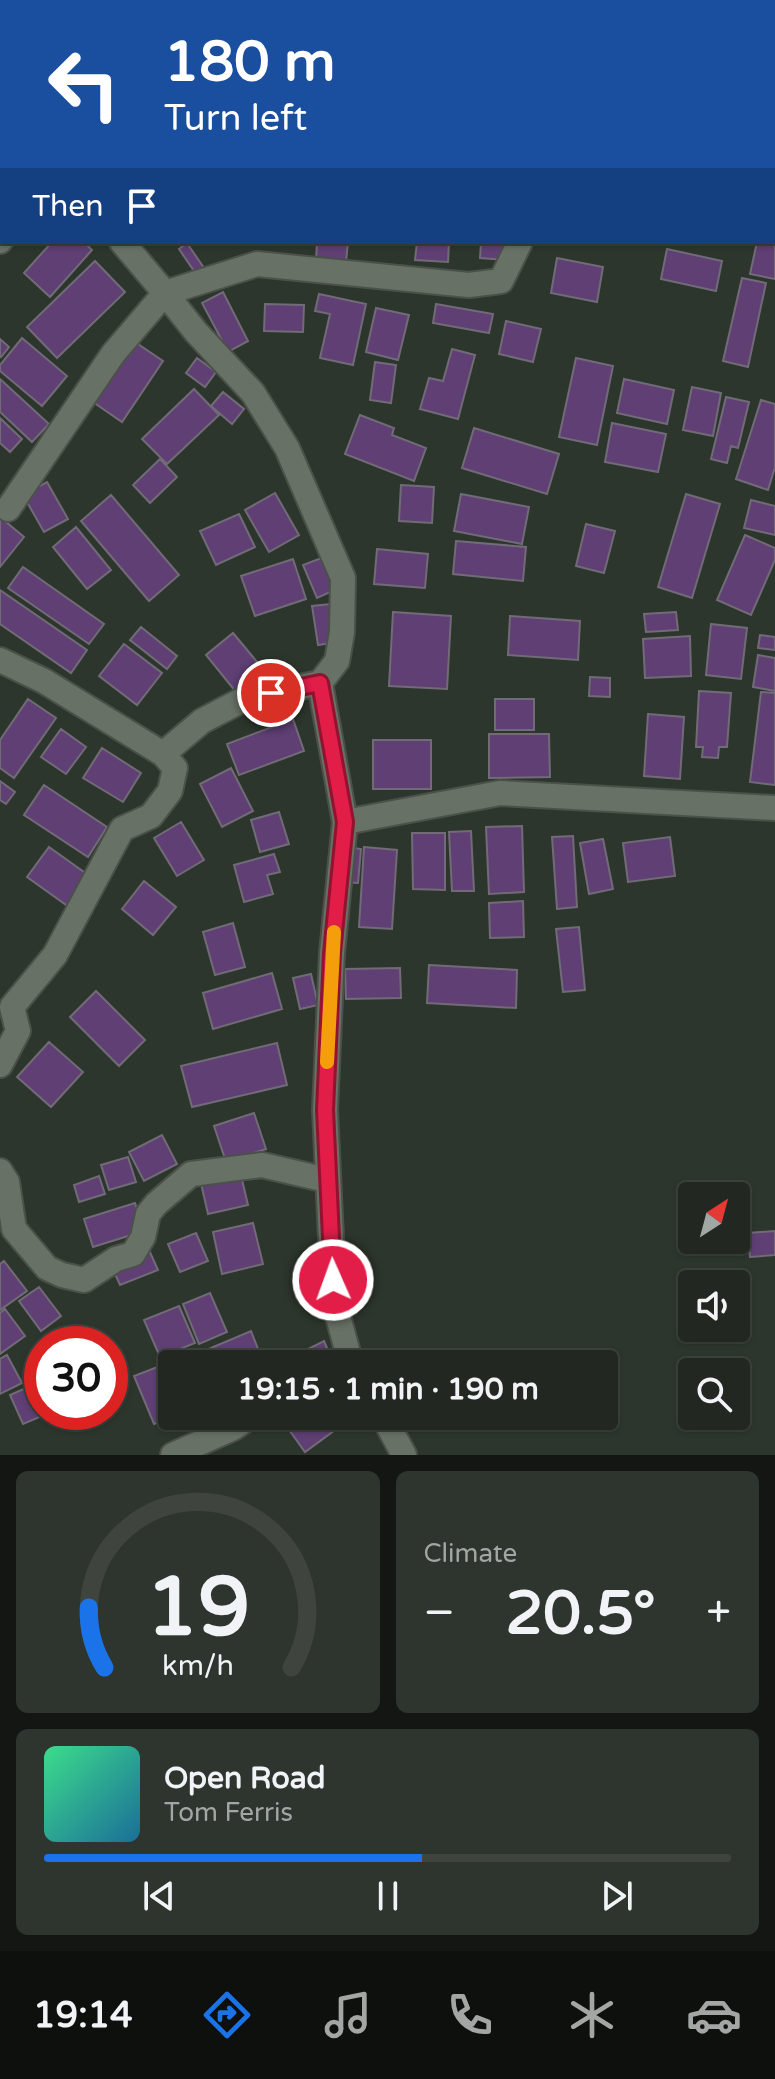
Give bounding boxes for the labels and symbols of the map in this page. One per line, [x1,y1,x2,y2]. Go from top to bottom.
pin [237,659,305,727]
north arrow [678,1182,750,1254]
position arrow [291,1238,375,1322]
speed limit sign: 30 [24,1326,128,1430]

